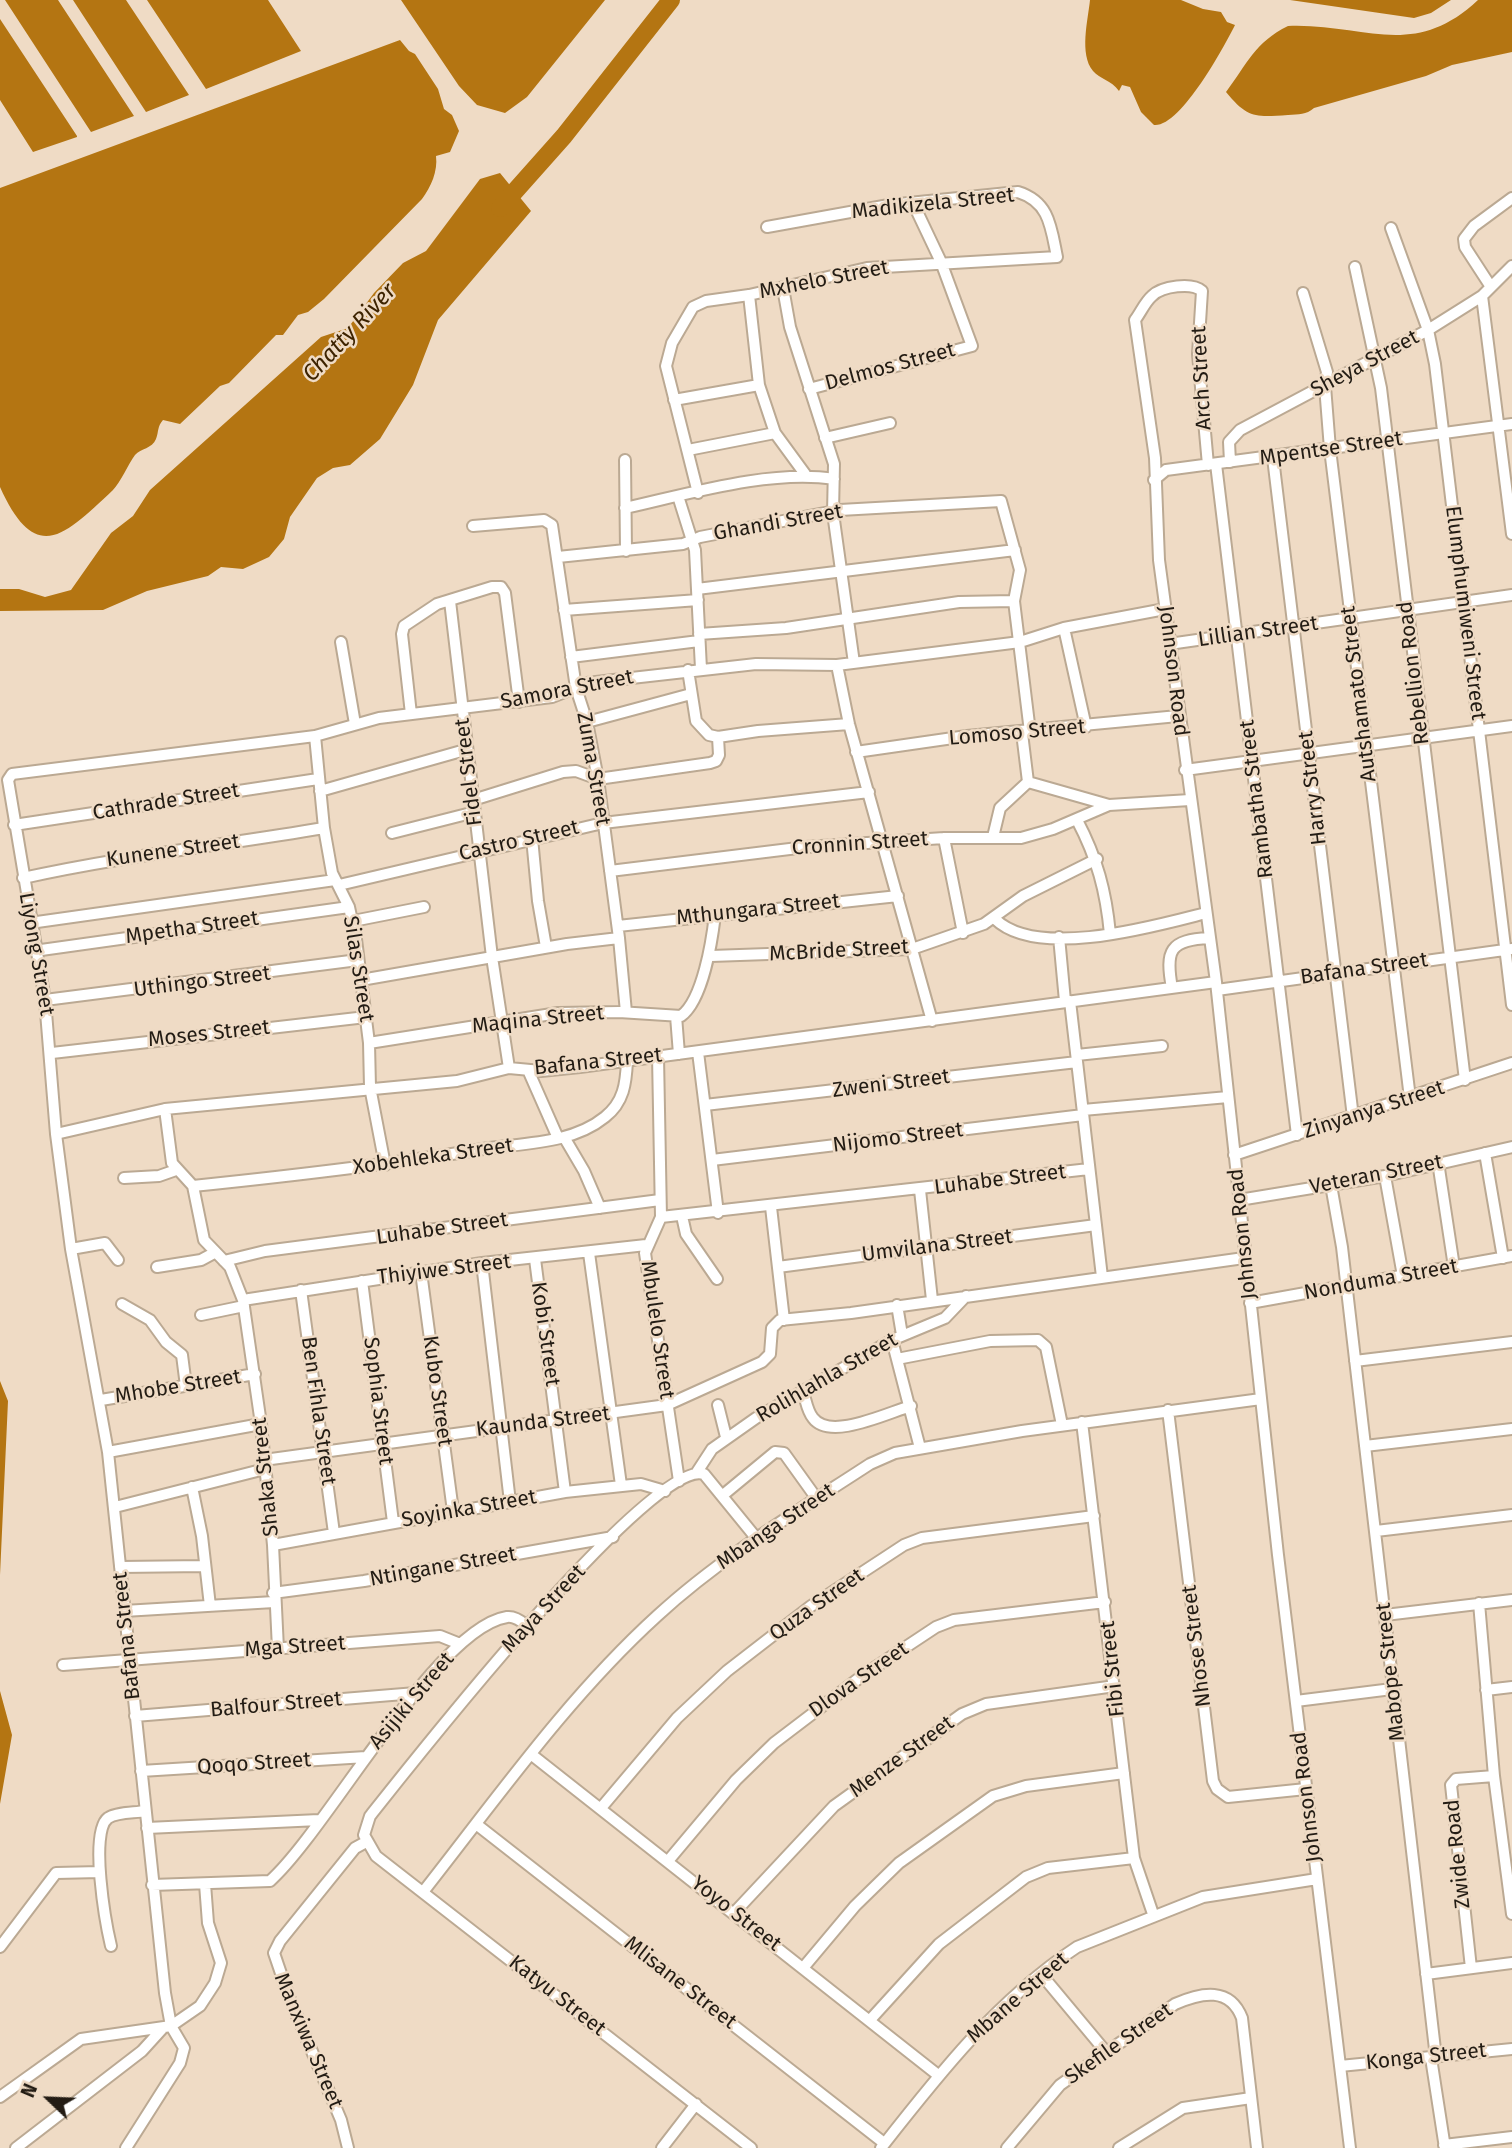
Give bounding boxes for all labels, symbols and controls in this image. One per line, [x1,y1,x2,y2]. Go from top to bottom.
street label: Madikizela Street [850,183,1016,225]
street label: Mxhelo Street [757,255,891,305]
water label: Chatty River [298,278,402,388]
street label: Arch Street [1187,325,1217,431]
street label: Sheya Street [1307,325,1423,403]
street label: Delmos Street [822,338,958,396]
street label: Mpentse Street [1258,427,1404,471]
street label: Ghandi Street [712,499,844,547]
street label: Elumphumiweni Street [1439,504,1491,722]
street label: Rebellion Road [1393,600,1435,746]
street label: Johnson Road [1152,604,1194,738]
street label: Autshamato Street [1336,605,1382,783]
street label: Lillian Street [1196,611,1320,653]
street label: Samora Street [499,665,635,715]
street label: Zuma Street [571,710,615,828]
street label: Lomoso Street [948,714,1086,752]
street label: Fidel Street [450,717,488,827]
street label: Rambatha Street [1235,718,1279,880]
street label: Harry Street [1293,729,1333,847]
street label: Cathrade Street [91,778,241,826]
street label: Castro Street [457,815,581,867]
street label: Cronnin Street [791,827,929,861]
street label: Kunene Street [105,829,241,873]
street label: Mthungara Street [675,889,841,931]
street label: Liyong Street [13,890,59,1018]
street label: Mpetha Street [124,906,260,950]
street label: Silas Street [337,914,379,1024]
street label: McBride Street [769,935,909,967]
street label: Bafana Street [1299,948,1429,990]
street label: Uthingo Street [132,961,272,1003]
street label: Maqina Street [471,1001,605,1039]
street label: Moses Street [147,1015,271,1053]
street label: Bafana Street [533,1043,663,1081]
street label: Zweni Street [831,1064,951,1104]
street label: Zinyanya Street [1300,1075,1448,1145]
street label: Nijomo Street [831,1117,965,1159]
street label: Xobehleka Street [351,1133,515,1181]
street label: Veteran Street [1307,1150,1445,1200]
street label: Luhabe Street [933,1159,1067,1201]
street label: Johnson Road [1224,1167,1262,1301]
street label: Luhabe Street [375,1207,509,1251]
street label: Umvilana Street [860,1224,1014,1268]
street label: Thiyiwe Street [376,1249,512,1291]
street label: Nonduma Street [1302,1254,1460,1306]
street label: Mbulelo Street [635,1259,679,1401]
street label: Kobi Street [525,1280,565,1388]
street label: Rolihlahla Street [752,1327,902,1429]
street label: Kubo Street [417,1334,457,1448]
street label: Ben Fihla Street [295,1335,341,1487]
street label: Sophia Street [358,1336,398,1466]
street label: Mhobe Street [113,1365,243,1409]
street label: Kaunda Street [475,1401,611,1443]
street label: Shaka Street [247,1416,285,1538]
street label: Mbanga Street [712,1478,840,1576]
street label: Soyinka Street [400,1485,538,1533]
street label: Ntingane Street [368,1542,518,1592]
street label: Maya Street [497,1560,591,1658]
street label: Quza Street [765,1563,869,1647]
street label: Bafana Street [108,1571,146,1701]
street label: Nhose Street [1177,1584,1217,1708]
street label: Mabope Street [1371,1602,1411,1742]
street label: Fibi Street [1095,1620,1131,1718]
street label: Mga Street [244,1631,346,1663]
street label: Dlova Street [804,1636,914,1724]
street label: Asijiki Street [364,1647,460,1755]
street label: Balfour Street [209,1687,343,1723]
street label: Menze Street [845,1711,959,1803]
street label: Johnson Road [1286,1730,1328,1864]
street label: Qoqo Street [196,1747,312,1781]
street label: Zwide Road [1440,1798,1476,1910]
street label: Yoyo Street [686,1871,786,1957]
street label: Mlisane Street [619,1931,741,2035]
street label: Mbane Street [962,1947,1074,2049]
street label: Katyu Street [503,1950,611,2042]
street label: Manxiwa Street [268,1969,348,2113]
street label: Skefile Street [1060,1998,1178,2090]
street label: Konga Street [1364,2038,1488,2076]
north arrow [14,2064,84,2134]
text: N [16,2080,42,2101]

